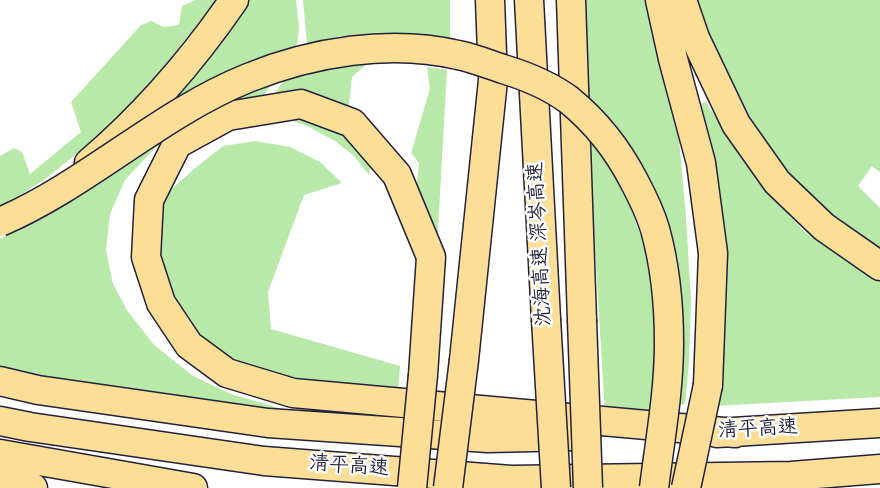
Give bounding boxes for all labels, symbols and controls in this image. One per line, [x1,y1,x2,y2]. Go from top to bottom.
street label: 沈海高速 深岑高速 [526,161,558,327]
street label: 清平高速 [717,417,799,445]
street label: 清平高速 [308,453,390,483]

